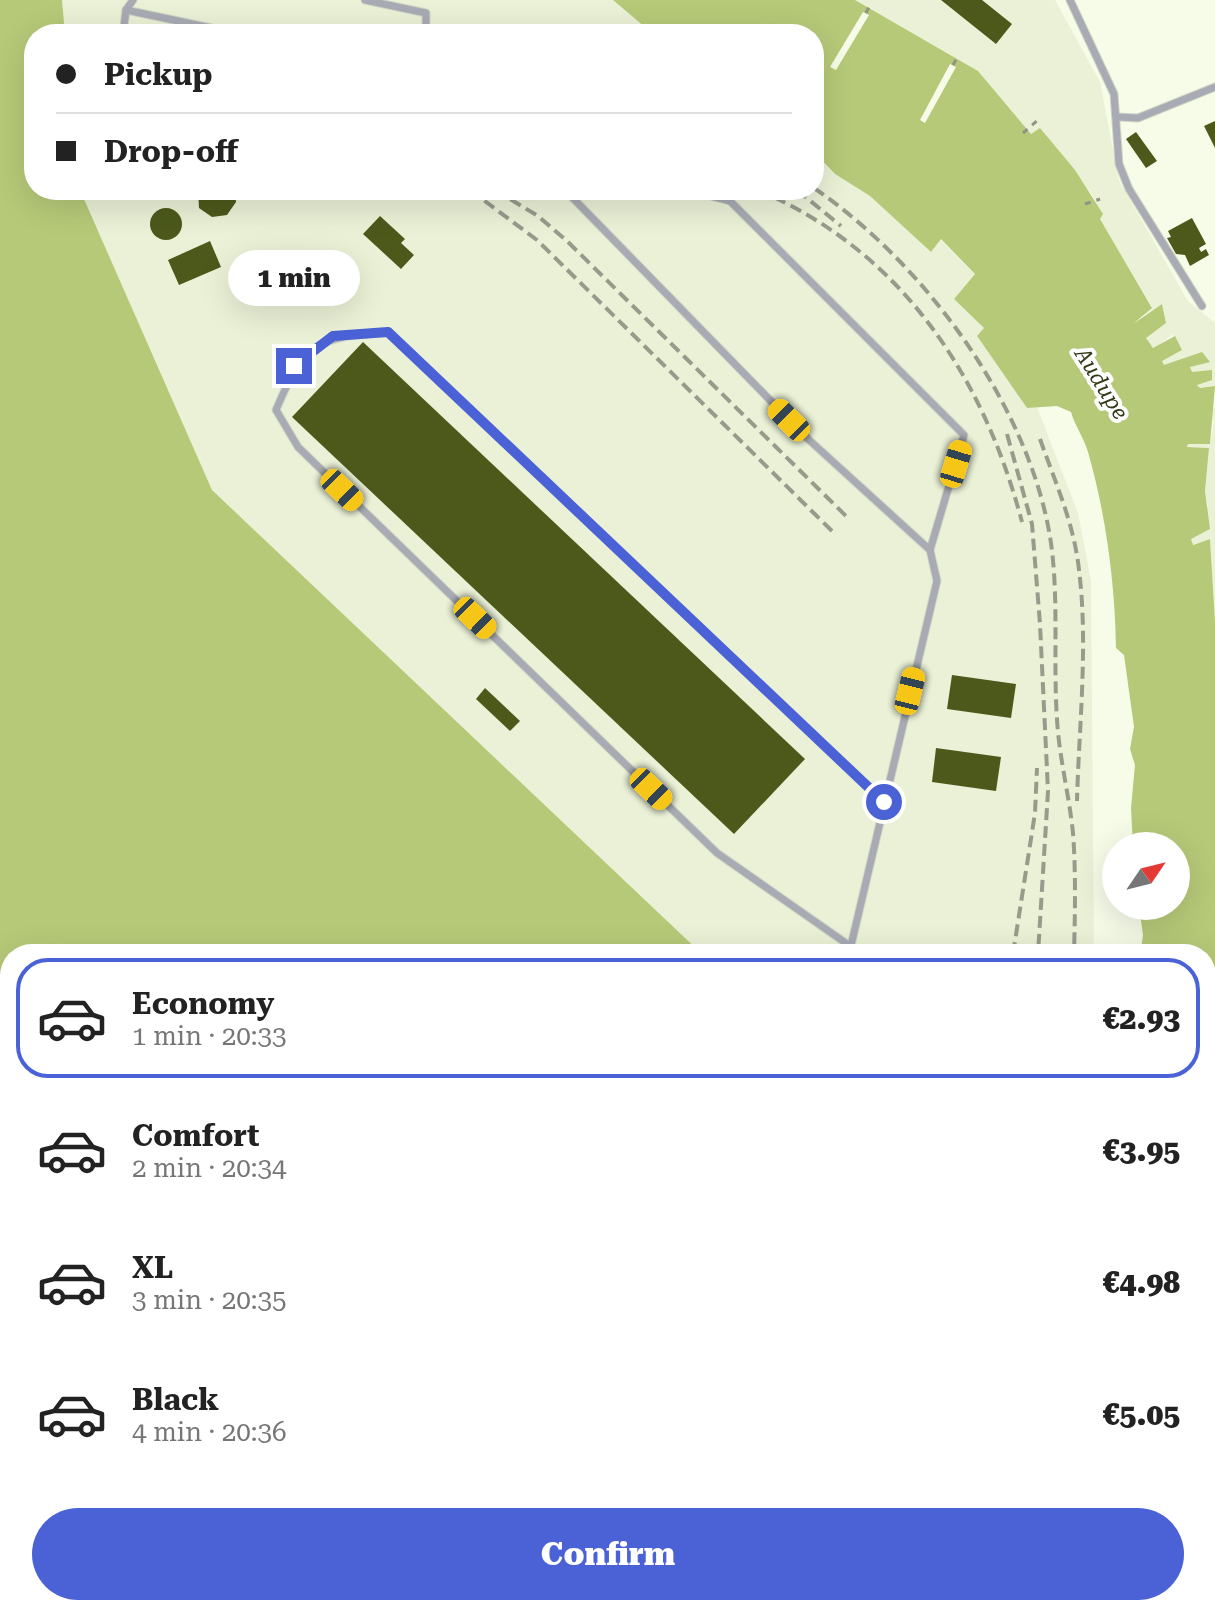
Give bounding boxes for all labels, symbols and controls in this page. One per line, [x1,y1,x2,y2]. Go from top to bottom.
text: Pickup [104,57,212,92]
text: Drop-off [104,134,238,169]
callout: 1 min [228,250,360,306]
text: 1 min [257,263,331,293]
water label: Audupe [1069,341,1133,424]
route end [276,348,312,384]
car [764,395,814,445]
car [938,438,974,490]
car [316,465,368,515]
car [449,593,501,643]
car [893,665,927,717]
car [625,764,677,814]
route start [866,784,902,820]
north arrow [1102,832,1190,920]
map controls [1102,832,1190,920]
icon: car [36,982,108,1054]
text: Economy [132,986,274,1021]
text: €2.93 [1103,1001,1180,1036]
text: 1 min · 20:33 [132,1021,287,1051]
icon: car [36,1114,108,1186]
text: Comfort [132,1118,259,1153]
text: €3.95 [1103,1133,1180,1168]
text: 2 min · 20:34 [132,1153,287,1183]
icon: car [36,1246,108,1318]
text: XL [132,1250,173,1285]
text: €4.98 [1103,1265,1180,1300]
text: 3 min · 20:35 [132,1285,287,1315]
icon: car [36,1378,108,1450]
text: Black [132,1382,219,1417]
text: €5.05 [1103,1397,1180,1432]
text: 4 min · 20:36 [132,1417,287,1447]
button: Confirm [32,1508,1184,1600]

